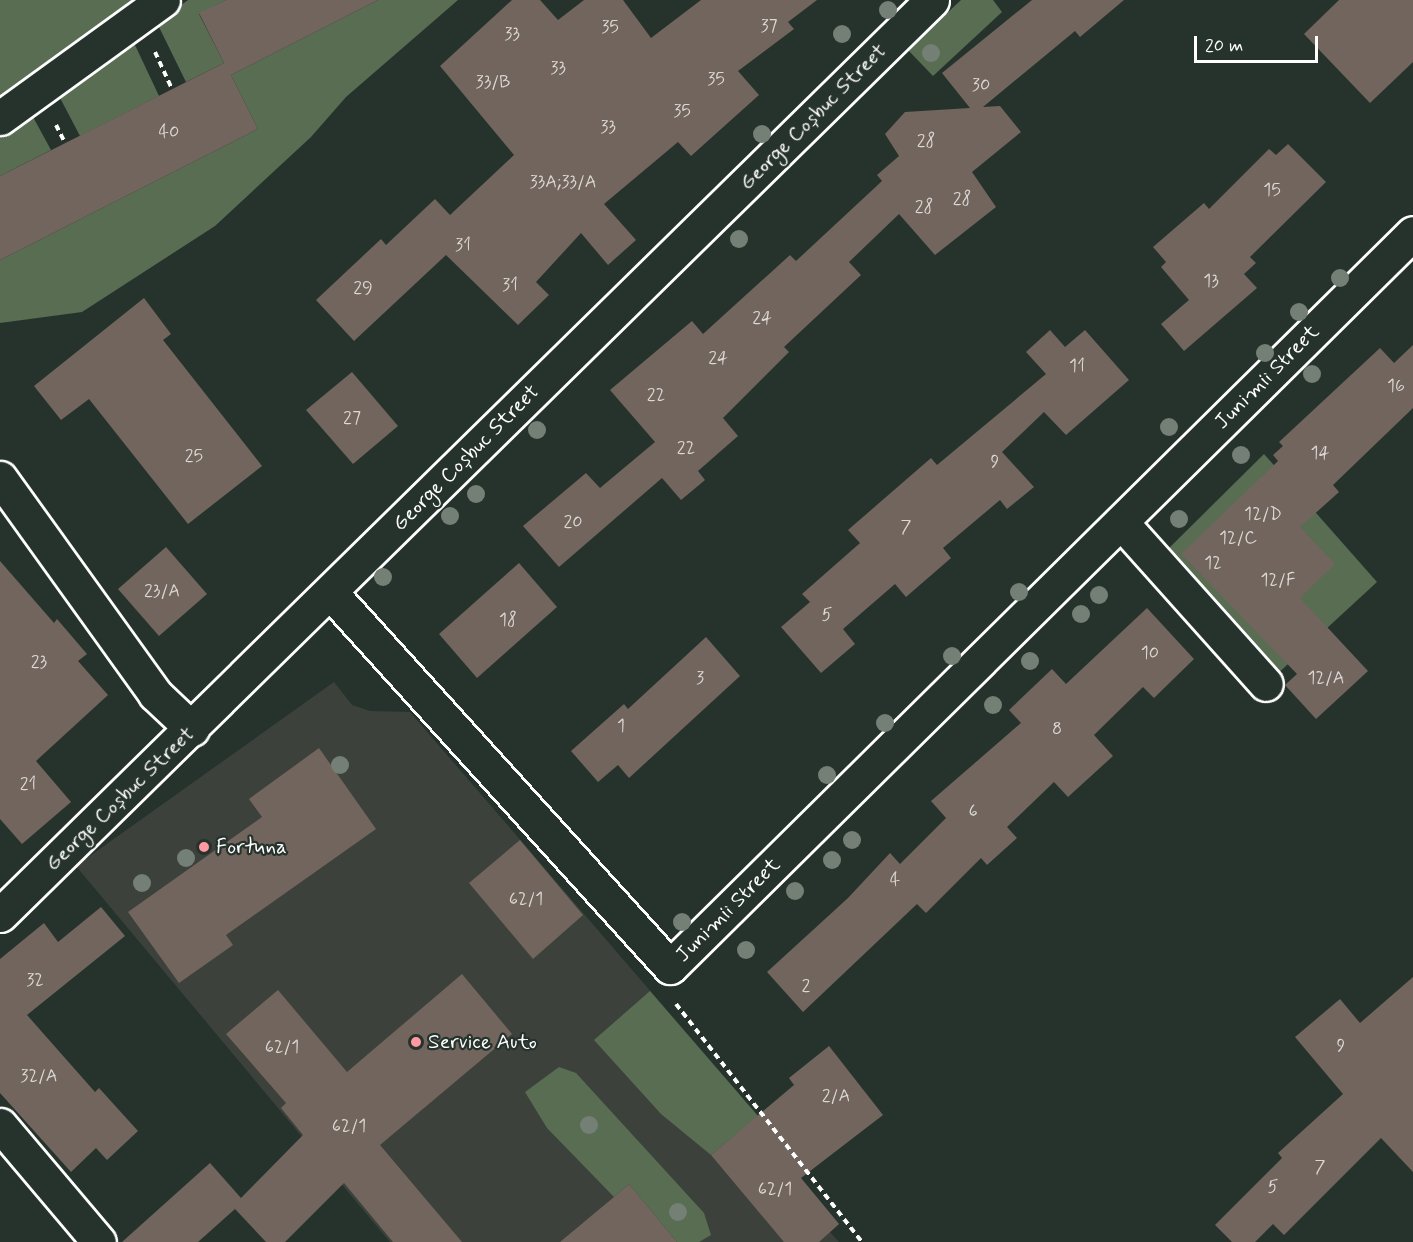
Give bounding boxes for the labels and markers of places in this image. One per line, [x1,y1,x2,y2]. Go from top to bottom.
place label: Fortuna [216,834,287,860]
marker: Fortuna [197,840,211,854]
place label: Service Auto [428,1029,537,1055]
marker: Service Auto [409,1035,423,1049]

